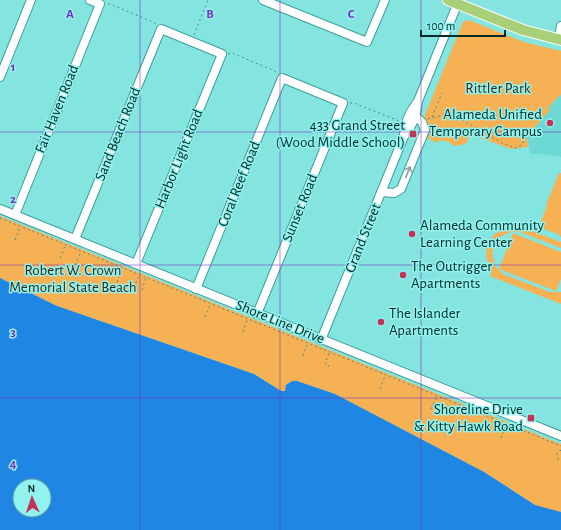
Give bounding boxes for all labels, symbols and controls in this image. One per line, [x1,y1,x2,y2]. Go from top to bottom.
text: A [66,8,74,21]
text: B [206,8,214,21]
text: C [348,8,355,21]
scale bar [421,12,505,38]
text: 100 m [427,20,455,32]
text: 1 [11,61,15,74]
street label: Fair Haven Road [32,63,82,155]
park label: Rittler Park [465,81,531,96]
street label: Sand Beach Road [92,85,144,183]
street label: Harbor Light Road [152,107,206,211]
place label: Alameda Unified Temporary Campus [429,107,542,139]
place label: 433 Grand Street (Wood Middle School) [275,118,405,150]
marker: Alameda Unified Temporary Campus [545,118,555,128]
marker: 433 Grand Street (Wood Middle School) [408,129,418,139]
street label: Coral Reef Road [215,139,263,229]
one-way arrow [404,167,412,179]
street label: Sunset Road [280,172,321,244]
text: 2 [10,193,16,206]
street label: Grand Street [342,201,384,275]
place label: Alameda Community Learning Center [420,218,544,250]
marker: Alameda Community Learning Center [407,229,417,239]
place label: The Outrigger Apartments [411,259,492,291]
park label: Robert W. Crown Memorial State Beach [9,263,137,295]
marker: The Outrigger Apartments [398,270,408,280]
street label: Shore Line Drive [233,297,327,347]
place label: The Islander Apartments [389,306,461,338]
marker: The Islander Apartments [376,317,386,327]
text: 3 [10,326,16,339]
place label: Shoreline Drive & Kitty Hawk Road [414,402,523,434]
marker: Shoreline Drive & Kitty Hawk Road [526,413,536,423]
text: 4 [10,458,17,471]
north arrow [12,478,52,518]
text: N [27,483,36,494]

